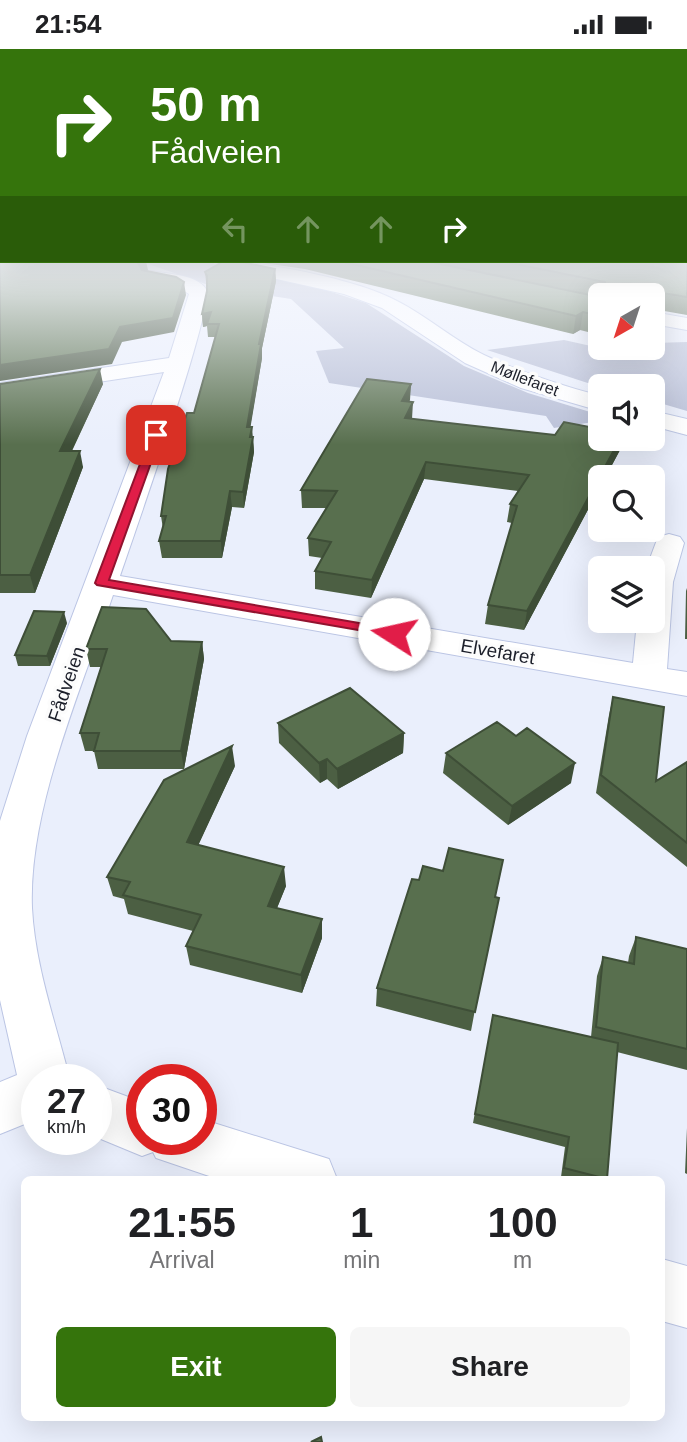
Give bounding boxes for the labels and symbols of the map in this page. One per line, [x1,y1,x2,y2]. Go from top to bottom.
north arrow [588,283,665,361]
street label: Møllefaret [489,358,562,399]
pin [126,405,186,465]
position arrow [357,597,431,671]
street label: Elvefaret [459,635,537,668]
street label: Fådveien [44,644,89,725]
speed limit sign: 30 [126,1064,217,1155]

